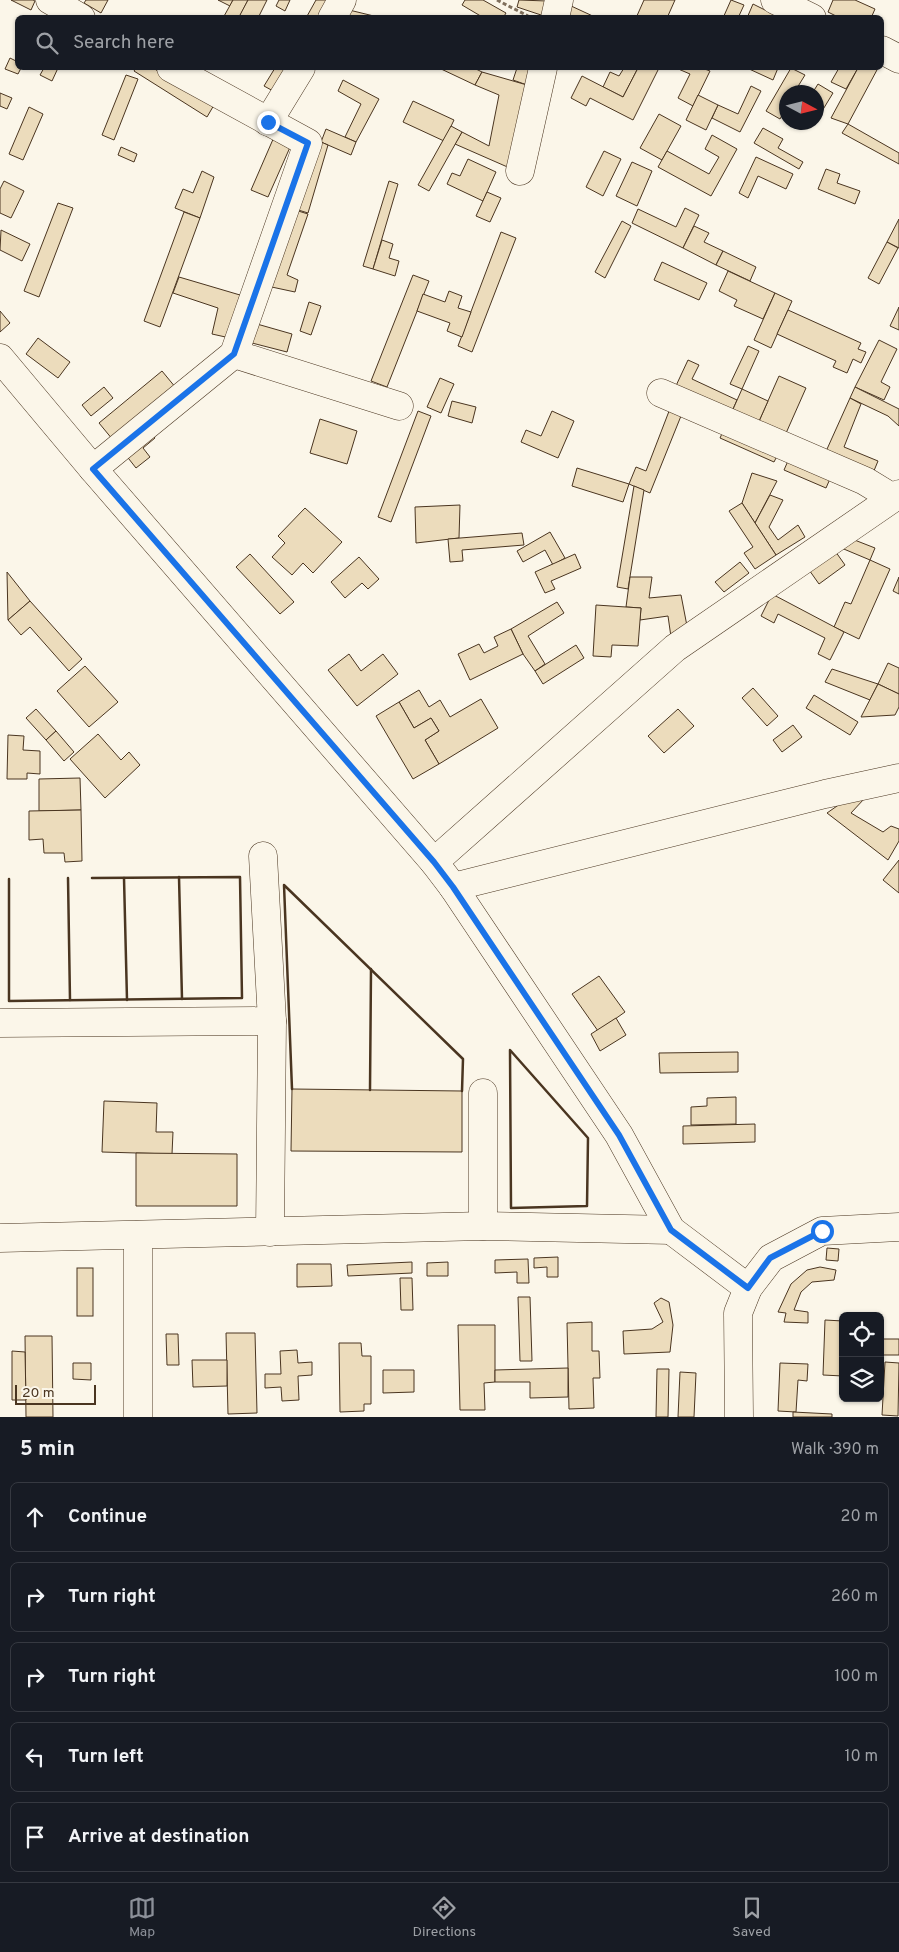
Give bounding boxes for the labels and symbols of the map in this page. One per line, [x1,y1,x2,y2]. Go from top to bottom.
north arrow [779,85,824,130]
route end [257,111,280,134]
route start [811,1220,834,1243]
scale bar [15,1382,96,1405]

